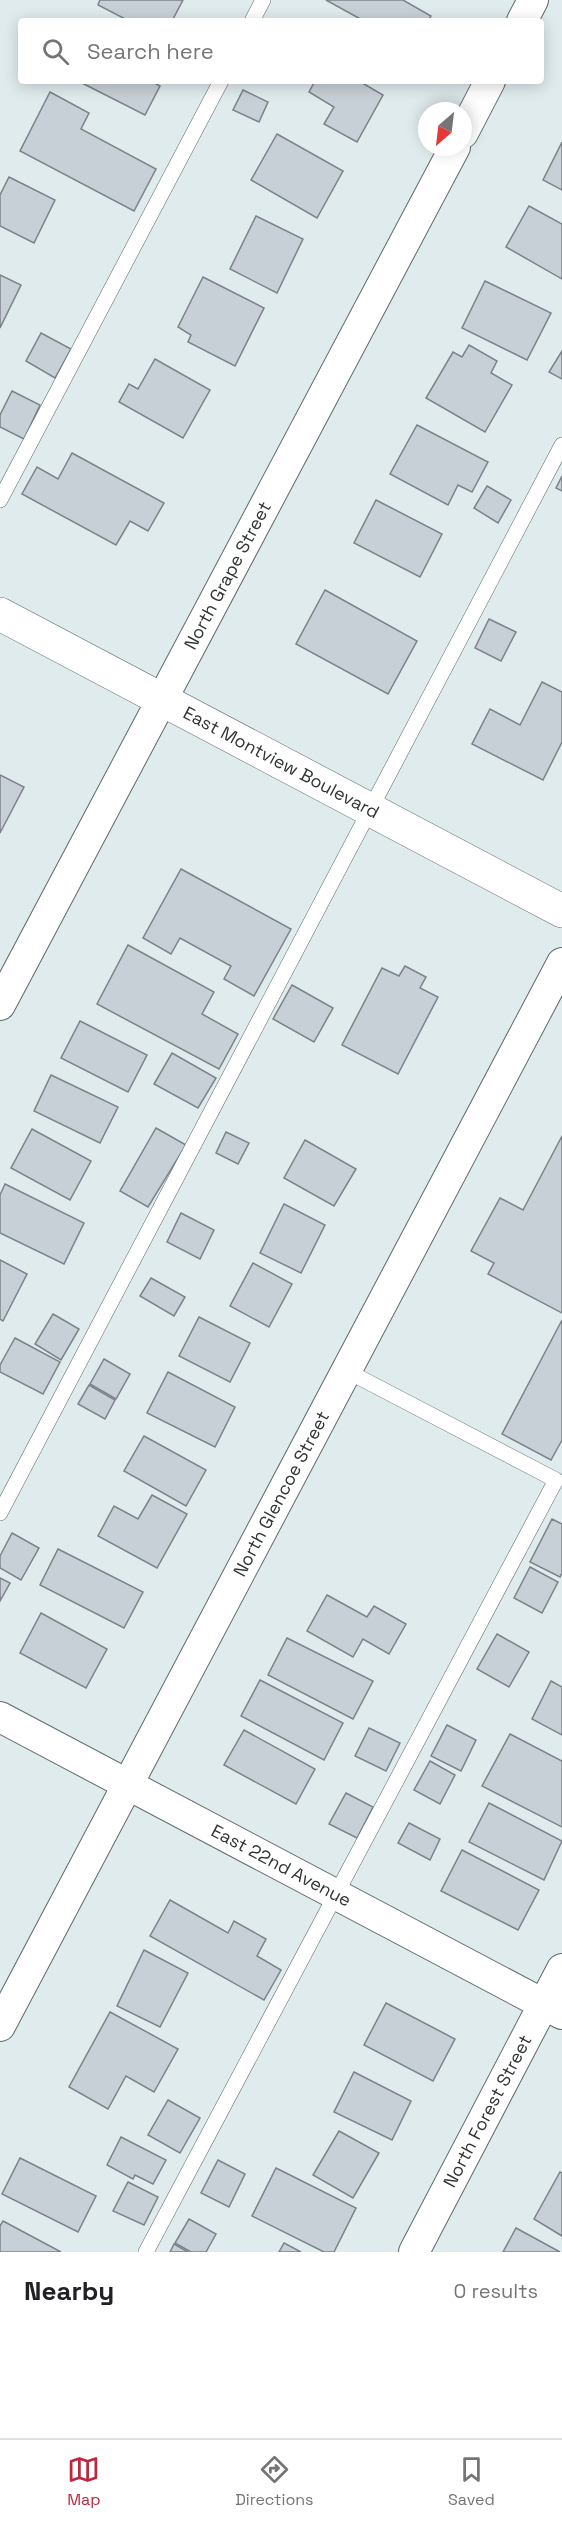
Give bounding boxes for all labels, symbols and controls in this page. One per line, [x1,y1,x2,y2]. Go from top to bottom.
search box [18,18,544,84]
icon: search [39,35,72,68]
text: Search here [87,37,214,65]
north arrow [418,102,472,156]
street label: North Grape Street [179,497,276,653]
street label: East Montview Boulevard [179,701,383,823]
street label: North Glencoe Street [228,1407,334,1580]
street label: East 22nd Avenue [208,1819,355,1912]
street label: North Forest Street [438,2031,537,2191]
text: Nearby [24,2274,114,2308]
text: 0 results [454,2278,538,2304]
tab: Map [67,2453,101,2510]
tab: Directions [235,2453,314,2510]
tab: Saved [448,2453,495,2510]

